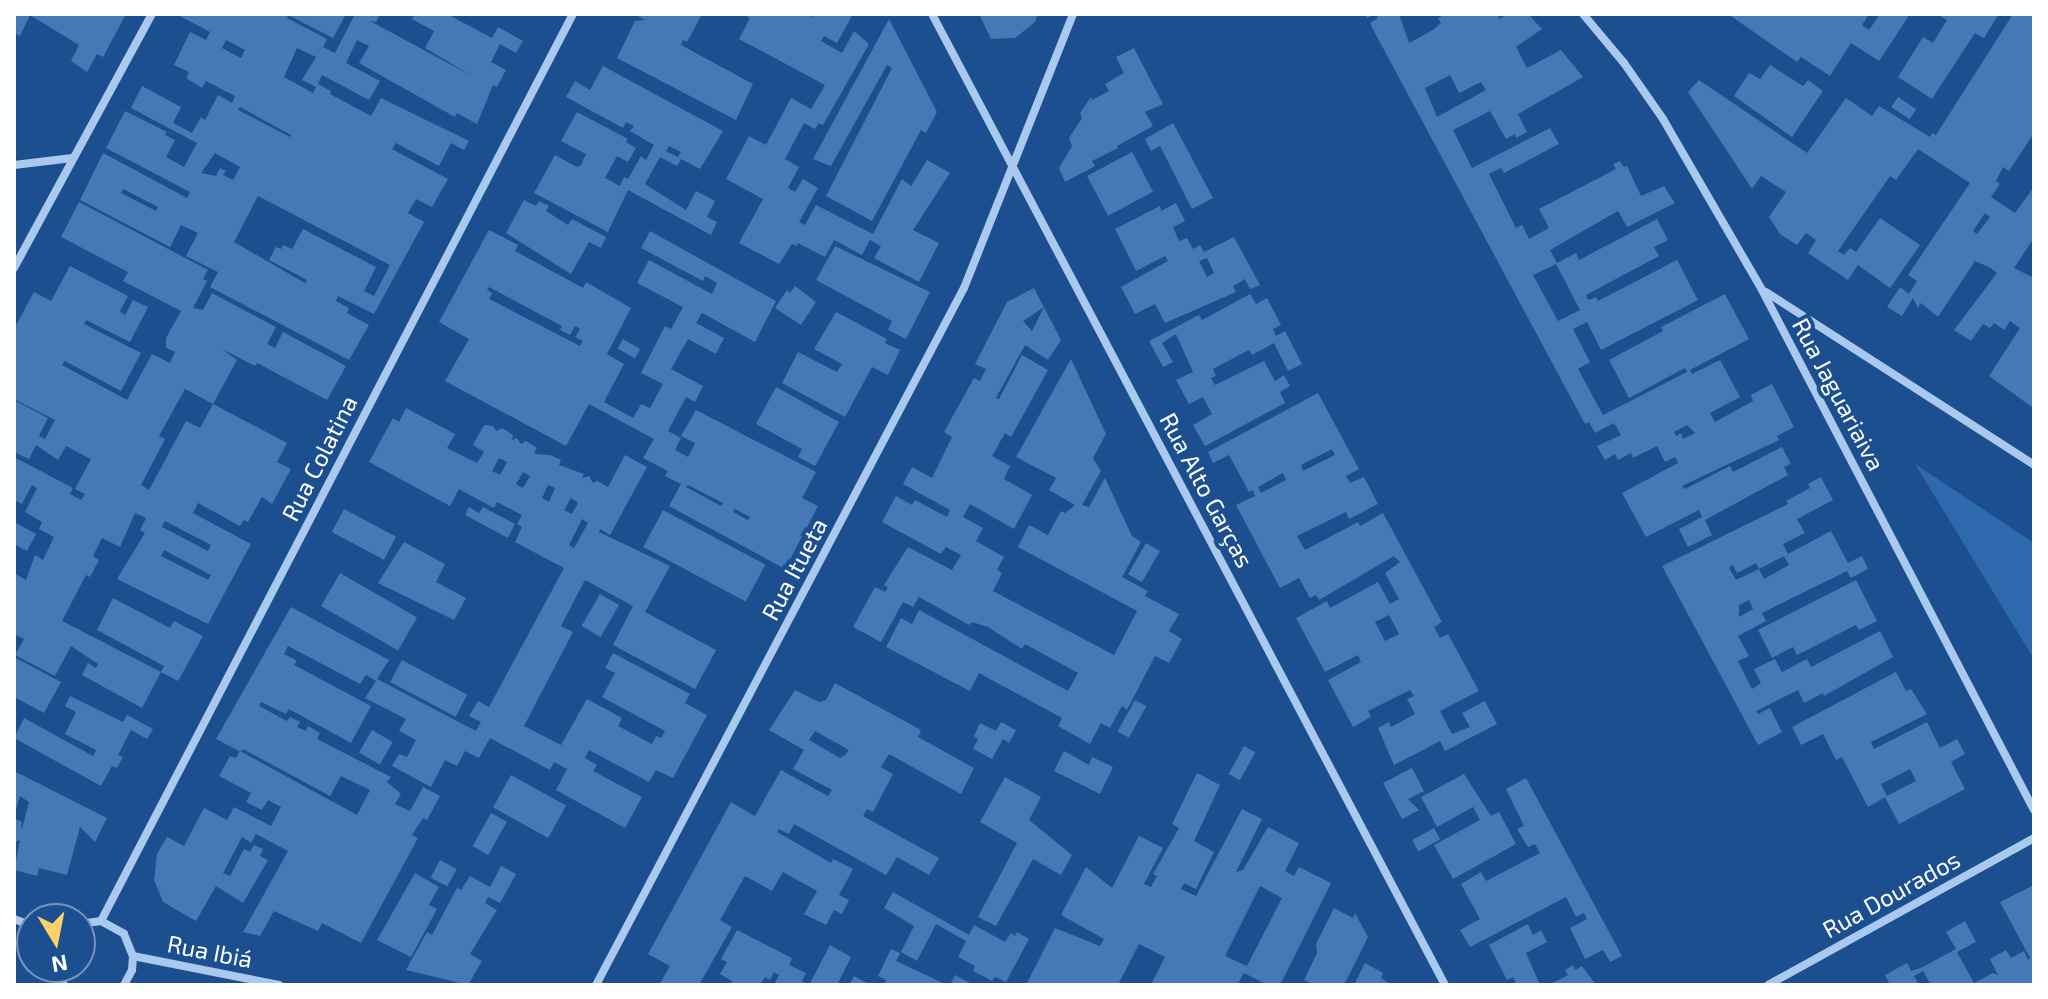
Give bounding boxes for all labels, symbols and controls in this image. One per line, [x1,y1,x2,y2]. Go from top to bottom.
street label: Rua Jaguariaiva [1787,313,1891,475]
street label: Rua Colatina [275,390,363,526]
street label: Rua Alto Garças [1154,407,1260,573]
street label: Rua Itueta [755,513,833,625]
street label: Rua Dourados [1817,844,1965,944]
north arrow [16,903,96,983]
street label: Rua Ibiá [165,929,255,973]
text: N [50,950,70,979]

